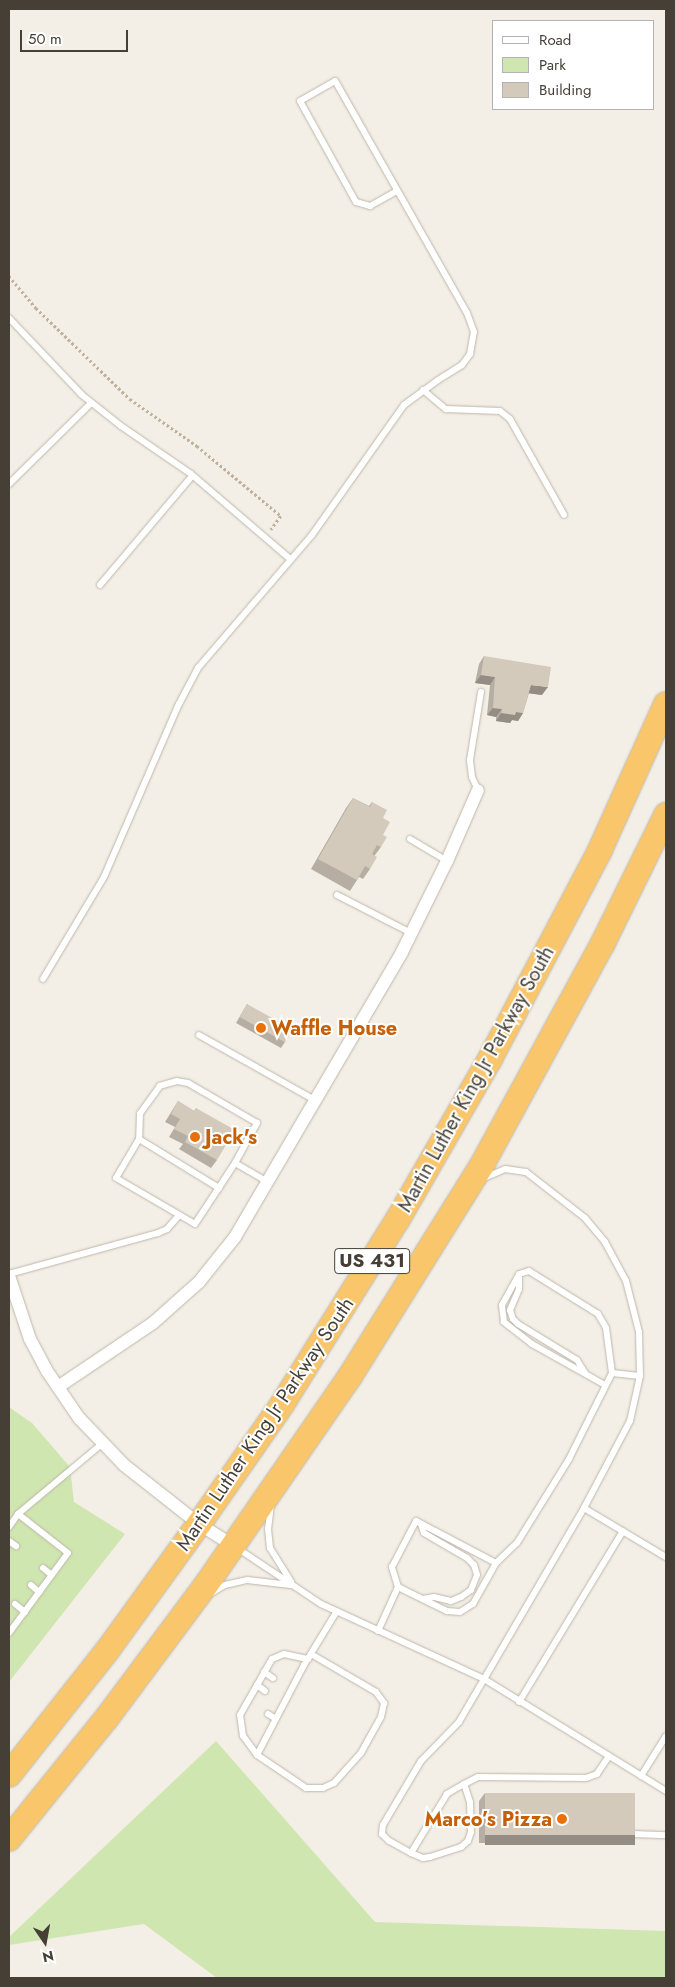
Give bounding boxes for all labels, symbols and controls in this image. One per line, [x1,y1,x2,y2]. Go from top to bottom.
scale bar [22,20,130,52]
legend [492,20,655,110]
text: 50 m [28,28,62,50]
text: Road [539,29,571,51]
text: Park [539,54,566,76]
text: Building [539,79,591,101]
street label: Martin Luther King Jr Parkway South [393,942,559,1216]
place label: Waffle House [271,1016,397,1040]
marker: Waffle House [255,1022,267,1034]
place label: Jack's [205,1125,257,1149]
marker: Jack's [189,1131,201,1143]
road number: US 431 [333,1244,411,1278]
street label: Martin Luther King Jr Parkway South [171,1293,359,1555]
place label: Marco’s Pizza [424,1807,552,1831]
marker: Marco’s Pizza [556,1813,568,1825]
north arrow [20,1917,70,1967]
text: N [41,1946,56,1968]

